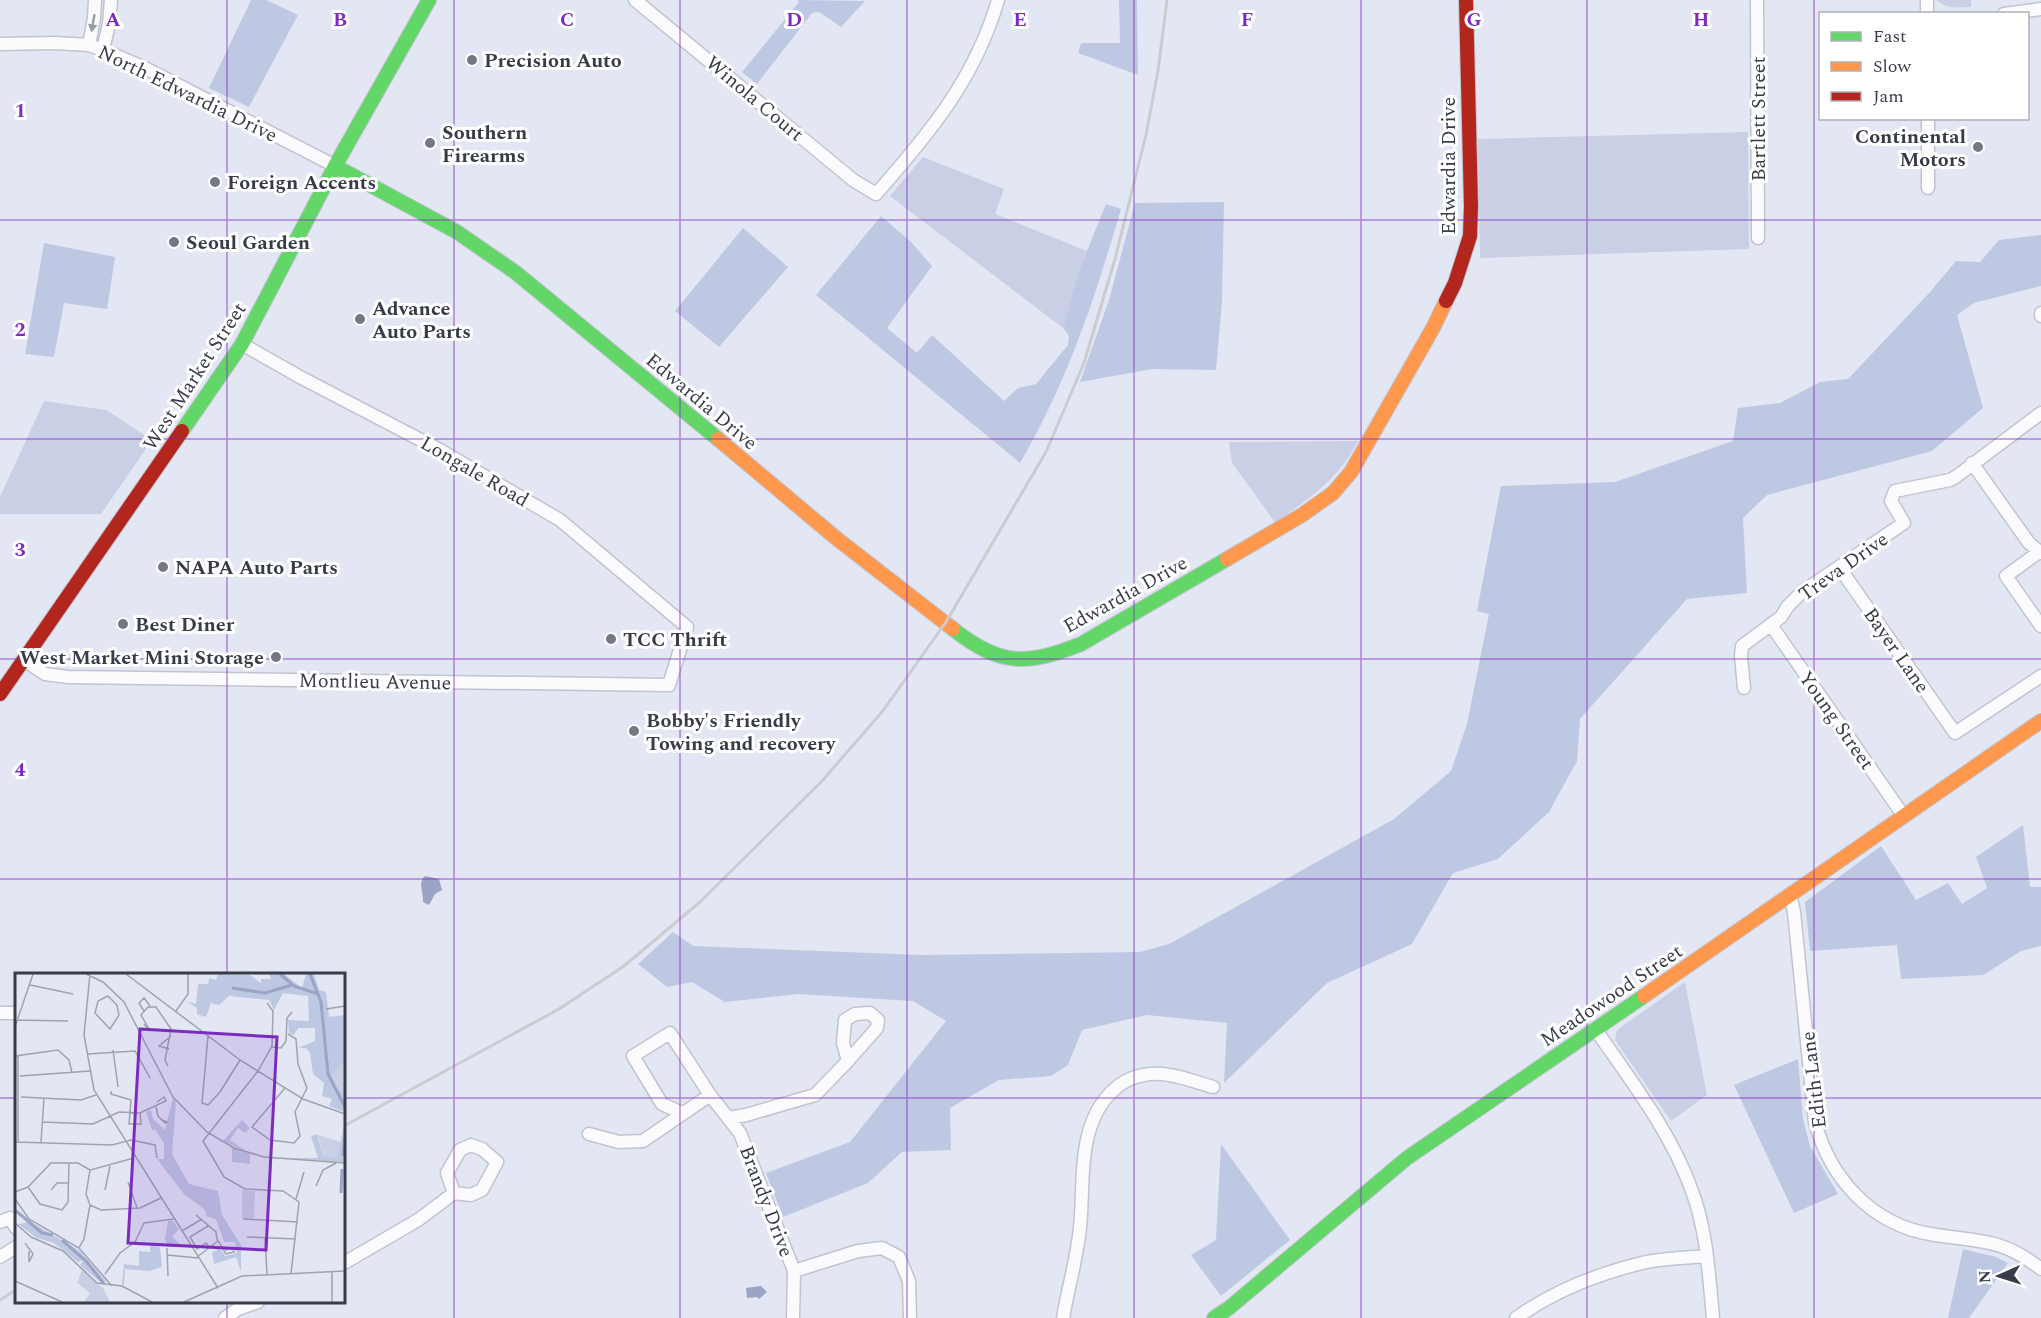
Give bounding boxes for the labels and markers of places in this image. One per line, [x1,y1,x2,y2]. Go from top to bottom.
place label: Precision Auto [484,46,622,76]
marker: Precision Auto [465,53,479,67]
place label: Southern Firearms [442,118,527,171]
place label: Continental Motors [1855,122,1966,175]
marker: Southern Firearms [423,136,437,150]
marker: Continental Motors [1971,140,1985,154]
place label: Foreign Accents [227,168,376,198]
marker: Foreign Accents [208,175,222,189]
place label: Seoul Garden [186,228,310,258]
marker: Seoul Garden [167,235,181,249]
place label: Advance Auto Parts [372,294,471,347]
marker: Advance Auto Parts [353,312,367,326]
place label: NAPA Auto Parts [175,553,338,583]
marker: NAPA Auto Parts [156,560,170,574]
place label: Best Diner [135,610,235,640]
marker: Best Diner [116,617,130,631]
place label: TCC Thrift [623,625,727,655]
marker: TCC Thrift [604,632,618,646]
place label: West Market Mini Storage [19,643,264,673]
marker: West Market Mini Storage [269,650,283,664]
place label: Bobby's Friendly Towing and recovery [646,706,837,759]
marker: Bobby's Friendly Towing and recovery [627,724,641,738]

